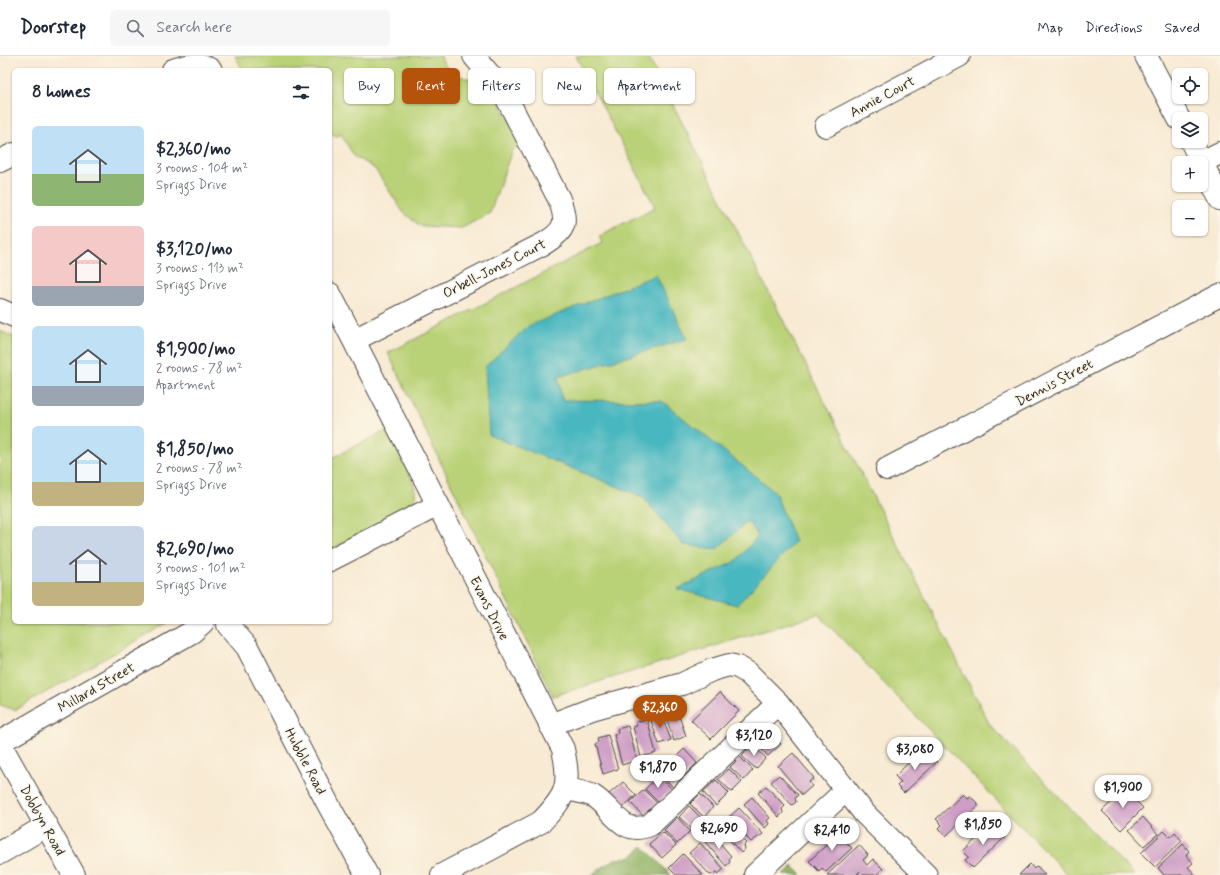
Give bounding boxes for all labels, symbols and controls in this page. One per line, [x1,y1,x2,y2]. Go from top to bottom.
search box [110,10,390,46]
text: Doorstep [20,15,86,40]
icon: search [124,17,146,39]
text: Search here [156,18,232,38]
text: Map [1037,19,1063,37]
text: Directions [1085,19,1143,37]
text: Saved [1165,19,1200,37]
chip: Buy [344,68,394,104]
chip: Rent [402,68,460,104]
chip: Filters [468,68,535,104]
chip: New [543,68,596,104]
chip: Apartment [604,68,695,104]
map controls [1172,68,1208,236]
button: locate [1172,68,1208,104]
street label: Annie Court [847,72,919,122]
text: 8 homes [32,81,91,103]
icon: filters [290,81,312,103]
button: layers [1172,112,1208,148]
text: $2,360/mo [156,138,231,160]
icon: home [64,142,112,190]
button: + [1172,156,1208,192]
text: 3 rooms · 104 m² [156,160,248,177]
text: Spriggs Drive [156,177,227,194]
button: − [1172,200,1208,236]
street label: Orbell-Jones Court [440,235,549,303]
text: $3,120/mo [156,238,233,260]
icon: home [64,242,112,290]
text: 3 rooms · 113 m² [156,260,244,277]
text: Spriggs Drive [156,277,227,294]
text: $1,900/mo [156,338,235,360]
icon: home [64,342,112,390]
street label: Dennis Street [1013,355,1096,411]
text: 2 rooms · 78 m² [156,360,243,377]
text: Apartment [156,377,215,394]
text: $1,850/mo [156,438,234,460]
icon: home [64,442,112,490]
text: 2 rooms · 78 m² [156,460,243,477]
text: Spriggs Drive [156,477,227,494]
text: $2,690/mo [156,538,234,560]
icon: home [64,542,112,590]
text: 3 rooms · 101 m² [156,560,245,577]
street label: Evans Drive [465,573,513,643]
text: Spriggs Drive [156,577,227,594]
street label: Millard Street [55,658,138,717]
pin: $2,360 [627,695,693,729]
text: $2,360 [642,699,678,716]
pin: $3,120 [721,723,787,757]
street label: Hubble Road [280,725,330,798]
text: $3,120 [736,727,772,744]
pin: $3,080 [882,737,948,771]
text: $3,080 [896,741,934,758]
pin: $1,870 [625,755,691,789]
text: $1,870 [639,759,677,776]
pin: $1,900 [1090,775,1156,809]
text: $1,900 [1103,779,1143,796]
street label: Dobbyn Road [15,782,69,859]
pin: $1,850 [950,812,1016,846]
pin: $2,690 [686,816,752,850]
text: $1,850 [964,816,1002,833]
pin: $2,410 [799,818,865,852]
text: $2,690 [700,820,738,837]
text: $2,410 [813,822,851,839]

